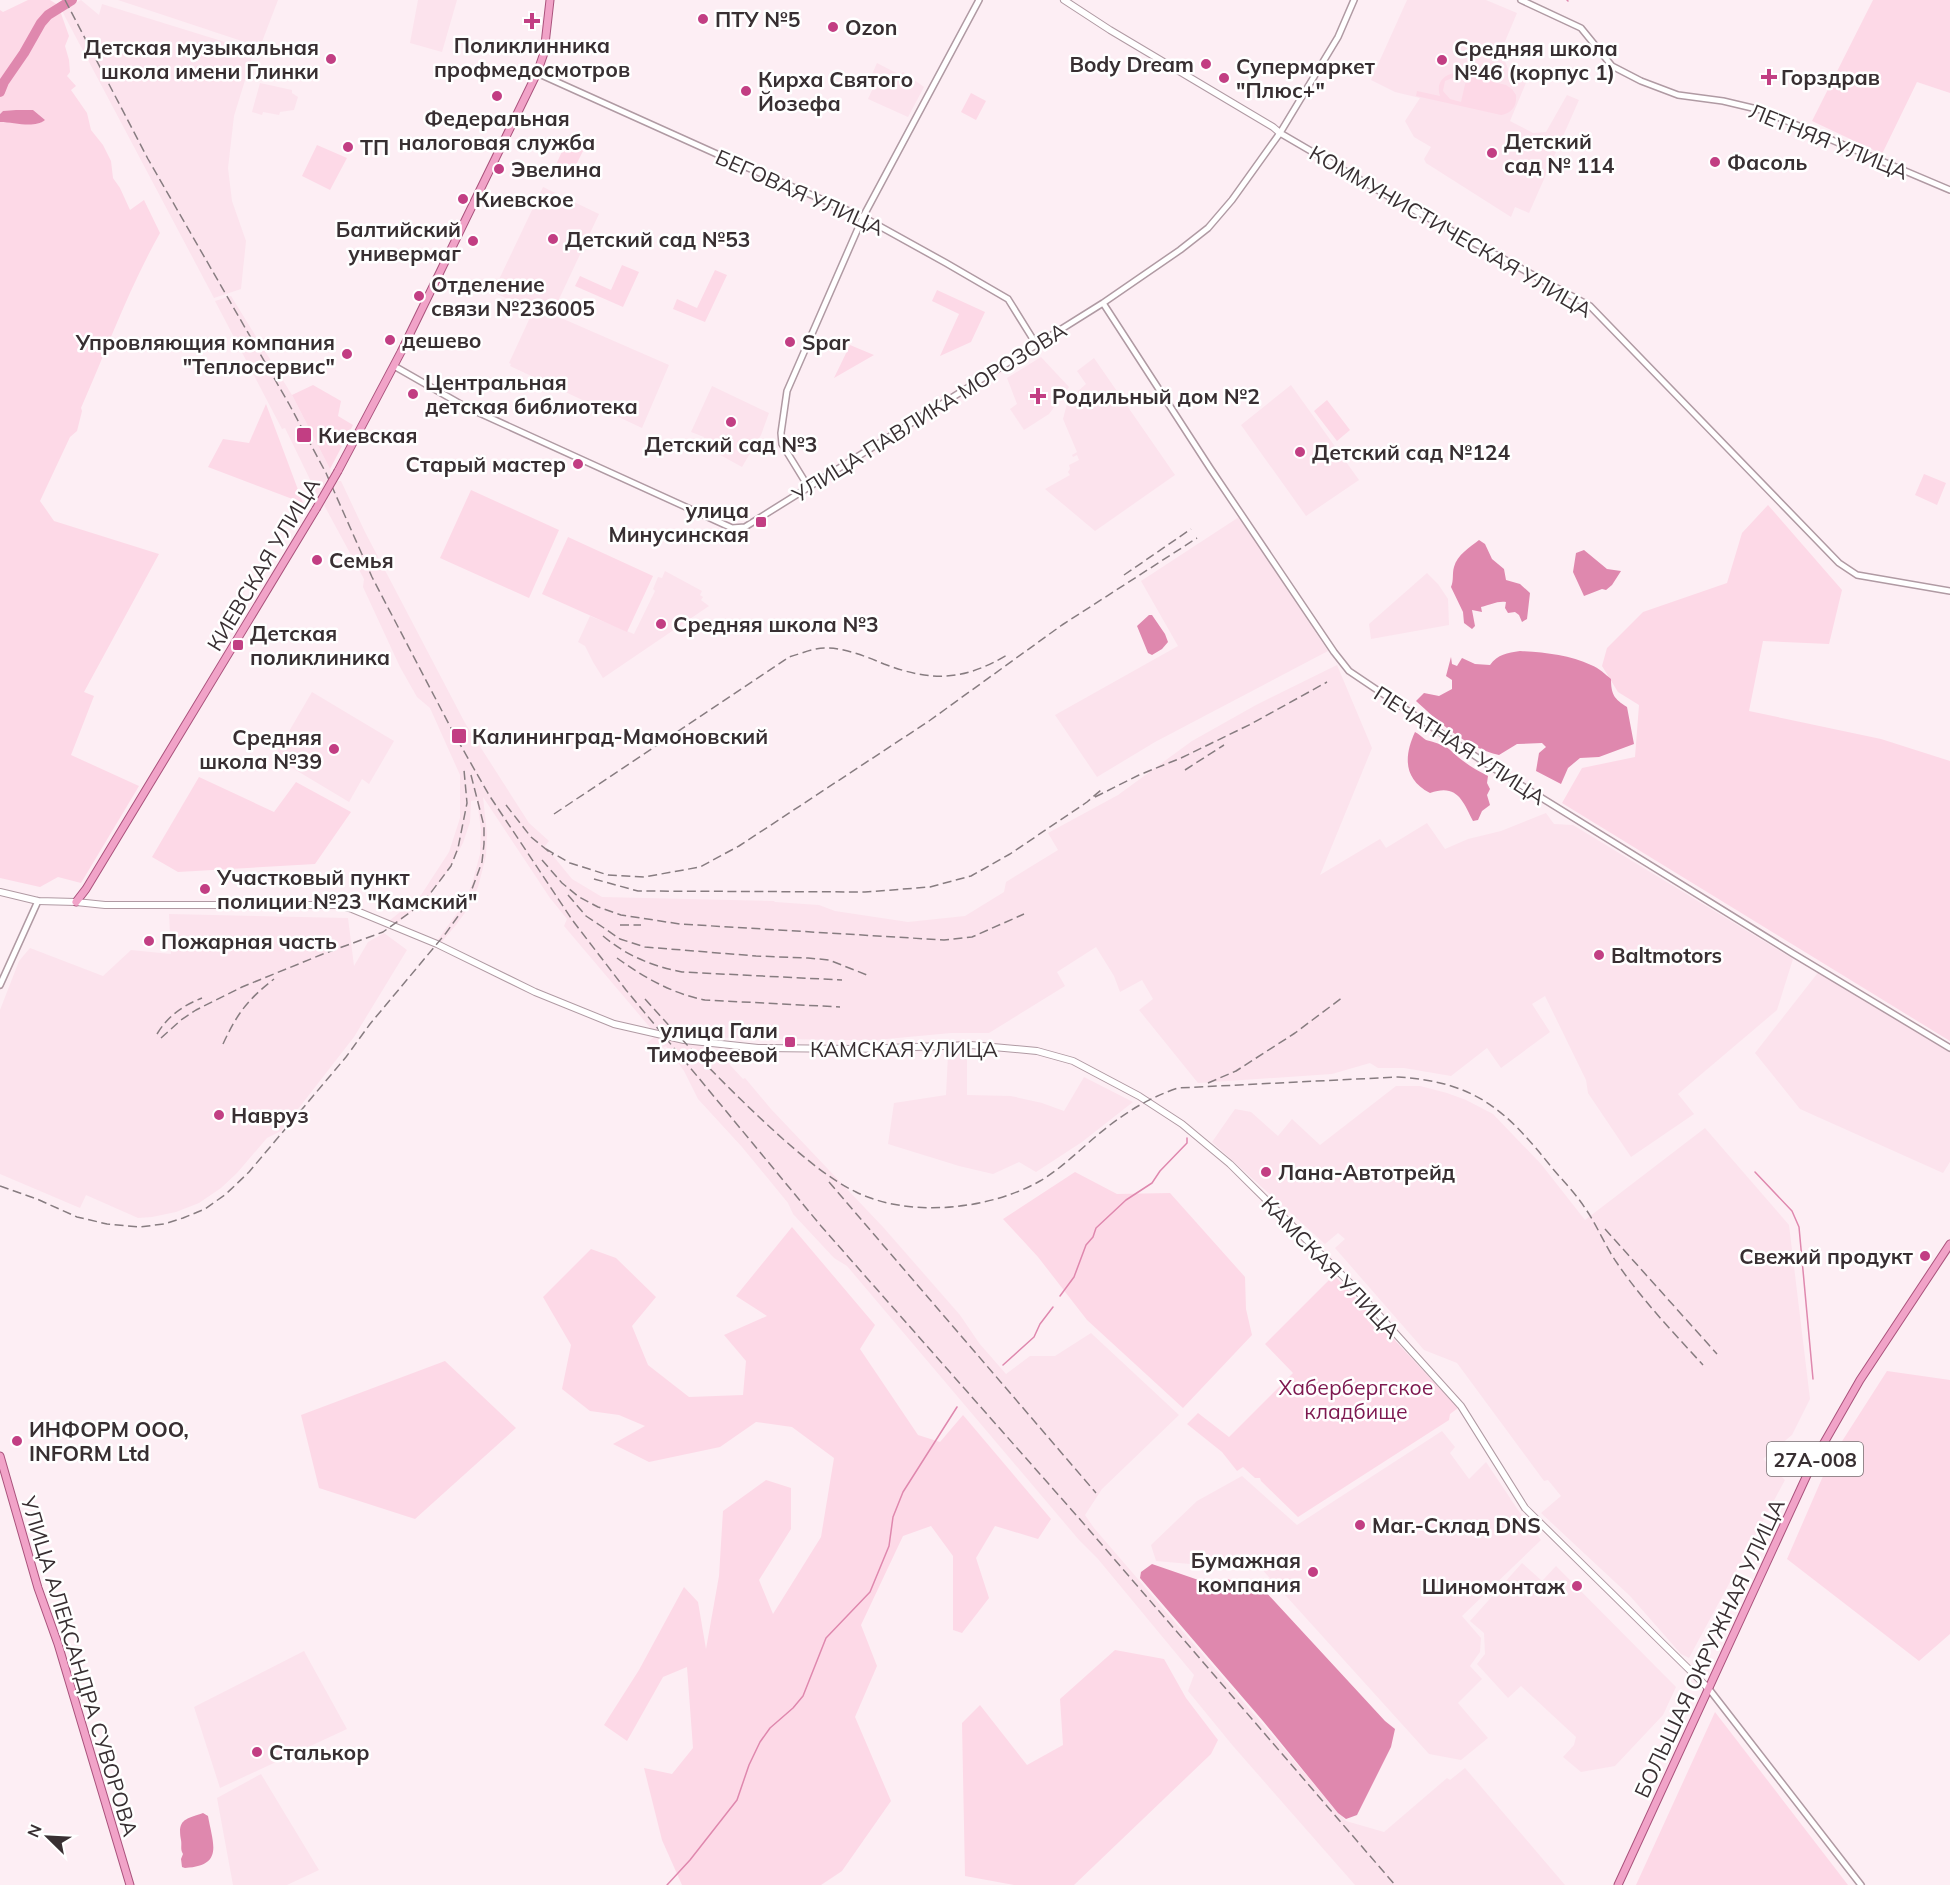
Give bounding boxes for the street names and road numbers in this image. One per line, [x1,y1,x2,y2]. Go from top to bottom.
street label: ЛЕТНЯЯ УЛИЦА [1746,97,1913,185]
street label: КОММУНИСТИЧЕСКАЯ УЛИЦА [1305,139,1597,323]
street label: БЕГОВАЯ УЛИЦА [712,143,889,241]
street label: УЛИЦА ПАВЛИКА МОРОЗОВА [786,316,1071,508]
street label: КИЕВСКАЯ УЛИЦА [201,472,325,655]
street label: ПЕЧАТНАЯ УЛИЦА [1370,680,1551,810]
street label: КАМСКАЯ УЛИЦА [810,1036,999,1062]
street label: КАМСКАЯ УЛИЦА [1256,1190,1406,1344]
road number: 27А-008 [1767,1442,1863,1476]
street label: УЛИЦА АЛЕКСАНДРА СУВОРОВА [15,1492,144,1840]
street label: БОЛЬШАЯ ОКРУЖНАЯ УЛИЦА [1628,1494,1790,1802]

